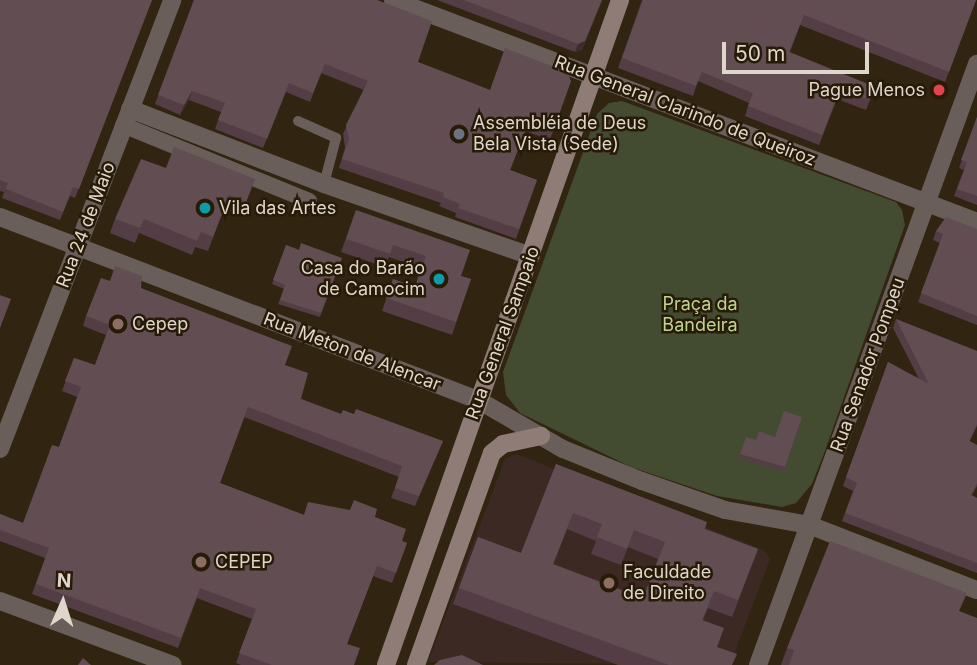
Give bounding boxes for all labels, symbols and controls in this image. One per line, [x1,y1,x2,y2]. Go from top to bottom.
scale bar [725,28,872,72]
text: 50 m [735,41,785,66]
street label: Rua General Clarindo de Queiroz [551,51,819,171]
place label: Pague Menos [808,79,925,101]
marker: Pague Menos [931,82,947,98]
place label: Assembléia de Deus Bela Vista (Sede) [473,113,646,156]
marker: Assembléia de Deus Bela Vista (Sede) [451,126,467,142]
street label: Rua 24 de Maio [52,159,120,291]
place label: Vila das Artes [219,197,336,219]
marker: Vila das Artes [197,200,213,216]
street label: Rua General Sampaio [462,243,544,423]
place label: Casa do Barão de Camocim [301,258,425,300]
marker: Casa do Barão de Camocim [431,271,447,287]
street label: Rua Senador Pompeu [826,275,910,455]
park label: Praça da Bandeira [662,294,738,336]
street label: Rua Meton de Alencar [260,308,444,396]
place label: Cepep [132,313,188,335]
marker: Cepep [110,316,126,332]
place label: CEPEP [215,551,273,573]
marker: CEPEP [193,554,209,570]
place label: Faculdade de Direito [623,562,711,604]
north arrow [28,567,98,637]
text: N [56,569,72,592]
marker: Faculdade de Direito [601,575,617,591]

